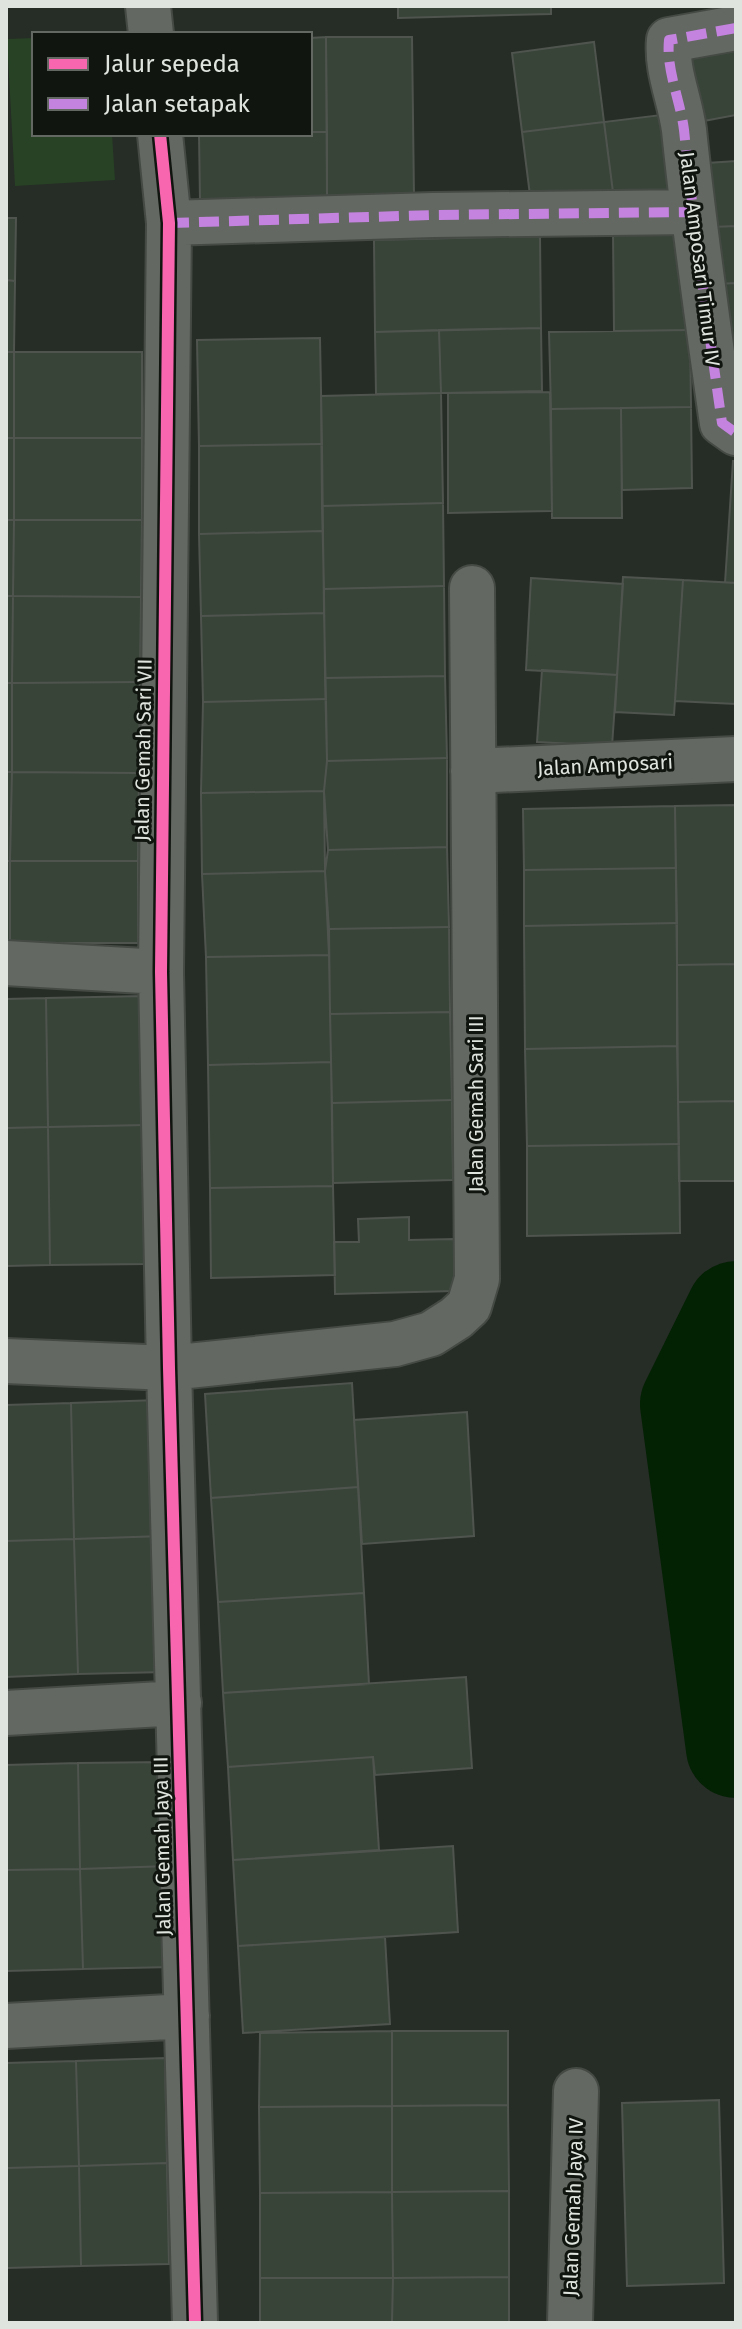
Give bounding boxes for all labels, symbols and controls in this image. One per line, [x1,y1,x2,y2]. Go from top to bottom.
legend [32,32,312,136]
text: Jalur sepeda [104,50,240,78]
text: Jalan setapak [104,90,250,118]
street label: Jalan Amposari Timur IV [675,150,725,368]
street label: Jalan Gemah Sari VII [129,659,157,841]
street label: Jalan Amposari [536,749,674,781]
street label: Jalan Gemah Sari III [464,1015,488,1193]
street label: Jalan Gemah Jaya III [148,1756,176,1936]
street label: Jalan Gemah Jaya IV [558,2117,588,2297]

